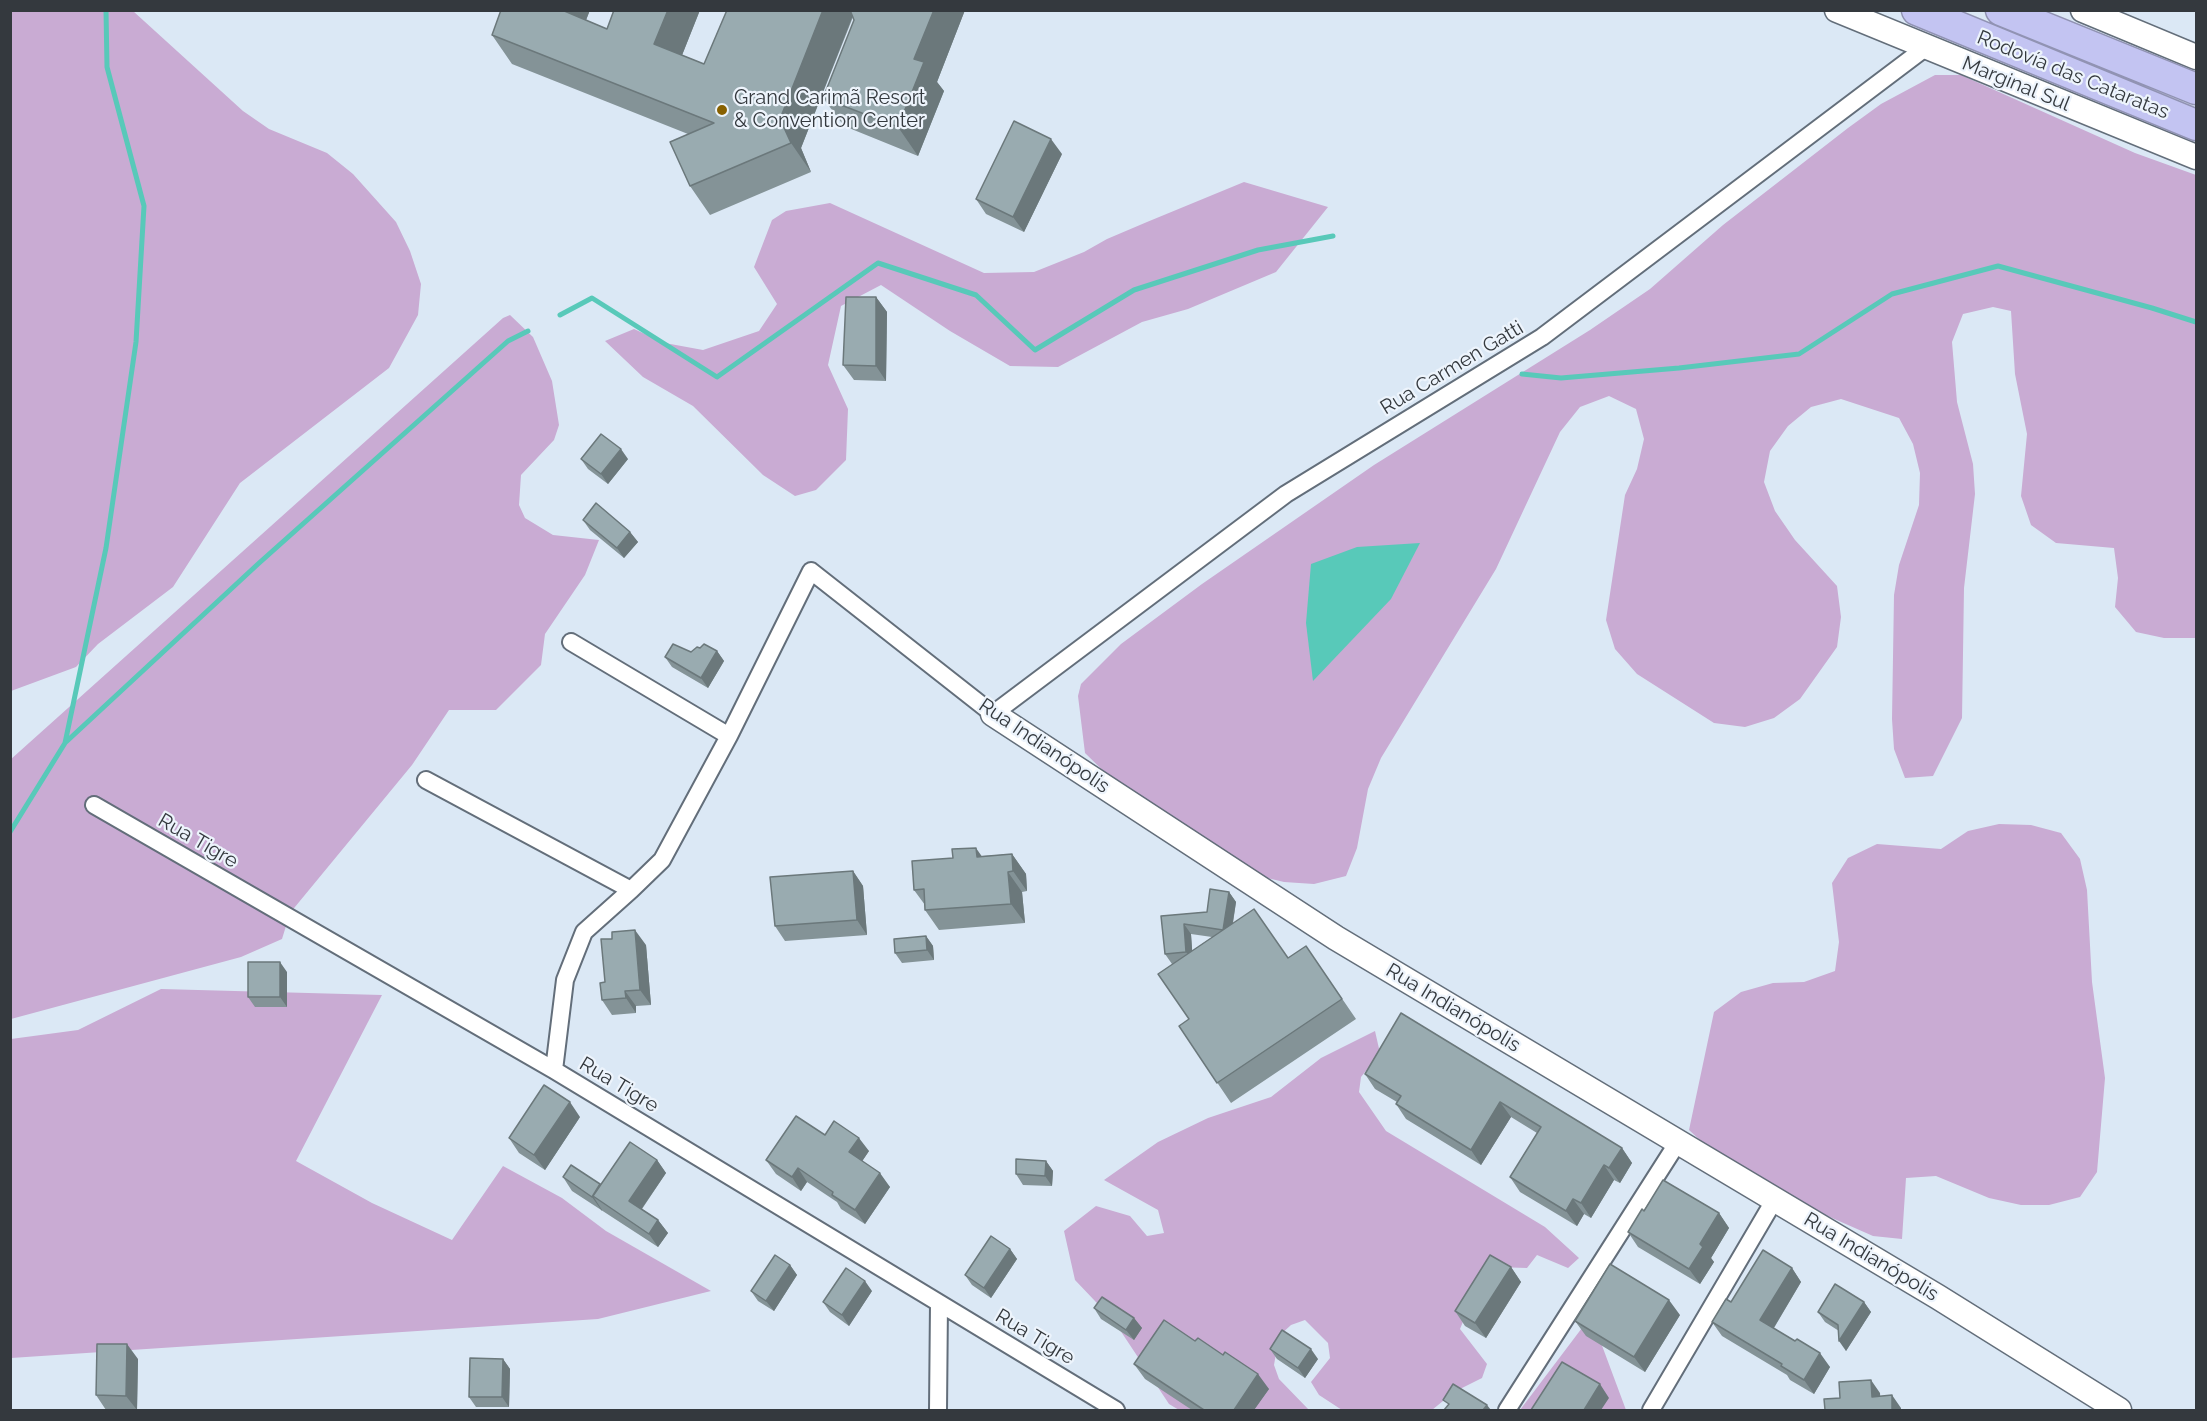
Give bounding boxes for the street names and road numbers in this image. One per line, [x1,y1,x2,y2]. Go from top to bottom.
street label: Rodovía das Cataratas [1974,25,2172,125]
street label: Marginal Sul [1958,51,2074,117]
street label: Rua Carmen Gatti [1376,316,1528,420]
street label: Rua Indianópolis [974,693,1114,799]
street label: Rua Tigre [154,809,242,873]
street label: Rua Indianópolis [1382,958,1524,1058]
street label: Rua Tigre [575,1052,663,1118]
street label: Rua Indianópolis [1800,1207,1942,1307]
street label: Rua Tigre [991,1304,1079,1370]

